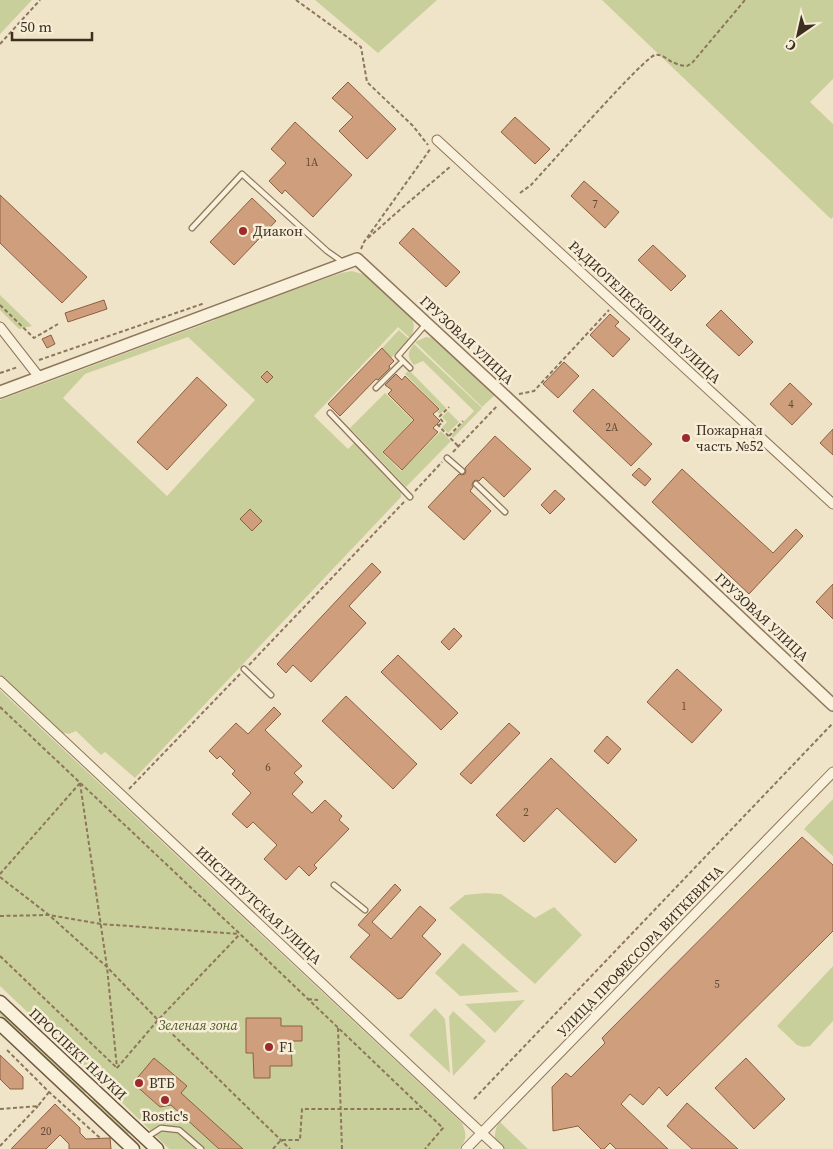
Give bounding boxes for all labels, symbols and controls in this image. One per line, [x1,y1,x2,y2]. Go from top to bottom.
scale bar [12,10,92,42]
north arrow [773,10,823,60]
text: 50 m [20,16,52,37]
text: С [781,35,800,57]
house number: 1А [306,155,319,170]
house number: 7 [592,197,598,212]
place label: Диакон [253,221,303,241]
marker: Диакон [237,225,249,237]
street label: РАДИОТЕЛЕСКОПНАЯ УЛИЦА [564,236,726,389]
street label: ГРУЗОВАЯ УЛИЦА [416,291,519,389]
house number: 4 [788,397,794,412]
house number: 2А [606,420,619,435]
place label: Пожарная часть №52 [696,420,764,456]
marker: Пожарная часть №52 [680,432,692,444]
street label: ГРУЗОВАЯ УЛИЦА [711,568,814,666]
house number: 1 [681,699,687,714]
house number: 6 [265,760,271,775]
house number: 2 [523,805,529,820]
street label: ИНСТИТУТСКАЯ УЛИЦА [192,841,327,969]
street label: УЛИЦА ПРОФЕССОРА ВИТКЕВИЧА [553,860,728,1041]
house number: 5 [714,977,720,992]
street label: ПРОСПЕКТ НАУКИ [25,1003,131,1105]
park label: Зеленая зона [158,1015,239,1035]
place label: F1 [279,1037,294,1057]
marker: F1 [263,1041,275,1053]
place label: ВТБ [149,1073,175,1093]
marker: ВТБ [133,1077,145,1089]
marker: Rostic's [159,1094,171,1106]
place label: Rostic's [142,1106,188,1126]
house number: 20 [41,1124,52,1139]

